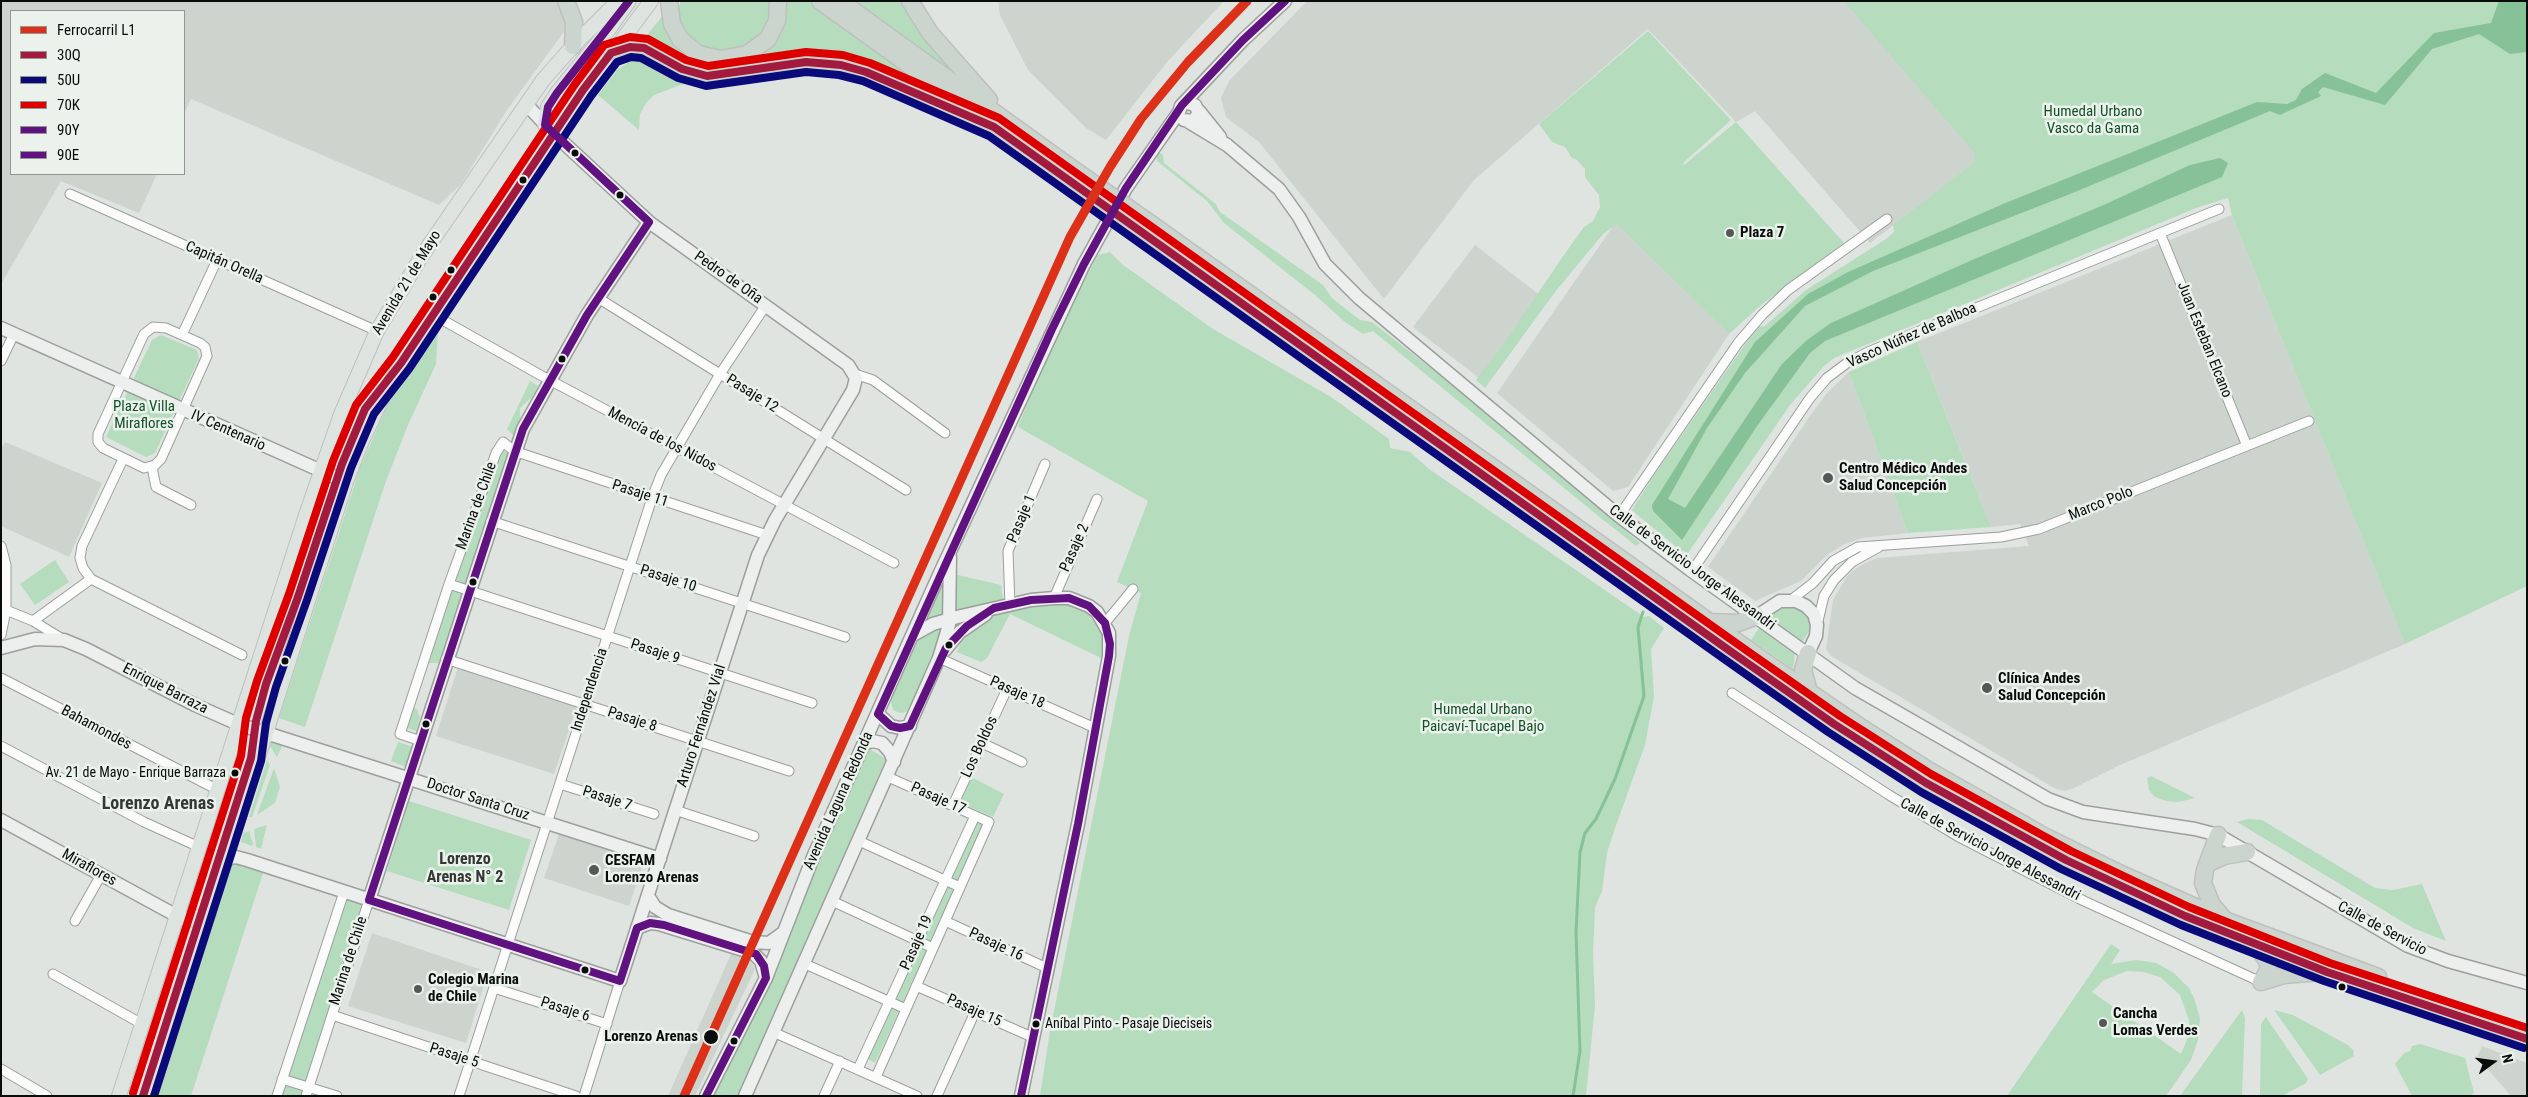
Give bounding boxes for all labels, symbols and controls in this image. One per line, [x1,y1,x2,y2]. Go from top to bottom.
legend [10,10,185,175]
text: Ferrocarril L1 [57,21,136,39]
text: 30Q [57,46,81,64]
text: 50U [57,71,80,89]
text: 70K [57,96,80,114]
park label: Humedal Urbano Vasco da Gama [2044,103,2142,138]
text: 90Y [57,121,80,139]
text: 90E [57,146,79,164]
unlabelled marker [570,148,580,158]
unlabelled marker [518,175,528,185]
unlabelled marker [615,190,625,200]
place label: Plaza 7 [1740,224,1784,242]
marker: Plaza 7 [1724,227,1736,239]
street label: Avenida 21 de Mayo [369,228,445,338]
street label: Capitán Orella [182,238,266,288]
street label: Pedro de Oña [690,248,766,308]
unlabelled marker [446,265,456,275]
street label: Juan Esteban Elcano [2173,279,2235,401]
unlabelled marker [428,292,438,302]
street label: Vasco Núñez de Balboa [1845,299,1979,373]
unlabelled marker [557,354,567,364]
street label: Pasaje 12 [723,371,781,417]
park label: Plaza Villa Miraflores [113,398,175,433]
street label: Mencía de los Nidos [605,404,719,476]
street label: IV Centenario [188,407,268,455]
street label: Marina de Chile [453,460,501,552]
place label: Centro Médico Andes Salud Concepción [1839,460,1967,495]
marker: Centro Médico Andes Salud Concepción [1821,471,1835,485]
street label: Pasaje 11 [610,476,670,512]
street label: Marco Polo [2066,483,2136,525]
street label: Pasaje 1 [1004,492,1040,546]
street label: Calle de Servicio Jorge Alessandri [1605,502,1779,634]
street label: Pasaje 2 [1056,521,1094,575]
street label: Pasaje 10 [638,561,698,597]
unlabelled marker [468,577,478,587]
street label: Pasaje 9 [628,636,682,668]
unlabelled marker [944,640,954,650]
street label: Independencia [568,646,612,734]
unlabelled marker [280,656,290,666]
street label: Enrique Barraza [119,660,211,718]
street label: Arturo Fernández Vial [674,662,730,790]
place label: Clínica Andes Salud Concepción [1998,670,2106,705]
street label: Pasaje 18 [987,673,1047,713]
marker: Clínica Andes Salud Concepción [1980,681,1994,695]
park label: Humedal Urbano Paicaví-Tucapel Bajo [1422,701,1544,736]
street label: Bahamondes [58,702,134,754]
street label: Pasaje 8 [605,704,659,736]
street label: Los Boldos [958,713,1002,781]
unlabelled marker [421,719,431,729]
street label: Avenida Laguna Redonda [800,729,878,873]
place label: Av. 21 de Mayo - Enrique Barraza [46,765,226,781]
marker: Av. 21 de Mayo - Enrique Barraza [230,768,240,778]
street label: Doctor Santa Cruz [424,775,532,825]
street label: Pasaje 17 [908,779,968,819]
street label: Pasaje 7 [580,783,634,815]
district label: Lorenzo Arenas [102,793,214,815]
street label: Calle de Servicio Jorge Alessandri [1897,795,2083,905]
street label: Miraflores [59,846,119,890]
district label: Lorenzo Arenas N° 2 [427,850,503,888]
place label: CESFAM Lorenzo Arenas [605,852,699,887]
marker: CESFAM Lorenzo Arenas [587,863,601,877]
street label: Calle de Servicio [2334,898,2430,960]
street label: Pasaje 19 [897,913,937,973]
street label: Marina de Chile [326,914,372,1008]
street label: Pasaje 16 [966,925,1026,965]
unlabelled marker [580,965,590,975]
place label: Colegio Marina de Chile [428,971,519,1006]
unlabelled marker [2337,982,2347,992]
marker: Colegio Marina de Chile [412,983,424,995]
street label: Pasaje 15 [944,991,1004,1031]
street label: Pasaje 6 [538,994,592,1026]
place label: Cancha Lomas Verdes [2113,1005,2198,1040]
place label: Aníbal Pinto - Pasaje Dieciseis [1045,1016,1212,1032]
marker: Cancha Lomas Verdes [2097,1017,2109,1029]
marker: Aníbal Pinto - Pasaje Dieciseis [1031,1019,1041,1029]
place label: Lorenzo Arenas [604,1028,698,1046]
marker: Lorenzo Arenas [702,1028,720,1046]
unlabelled marker [729,1036,739,1046]
north arrow [2468,1037,2518,1087]
street label: Pasaje 5 [427,1040,481,1072]
text: N [2499,1052,2516,1064]

